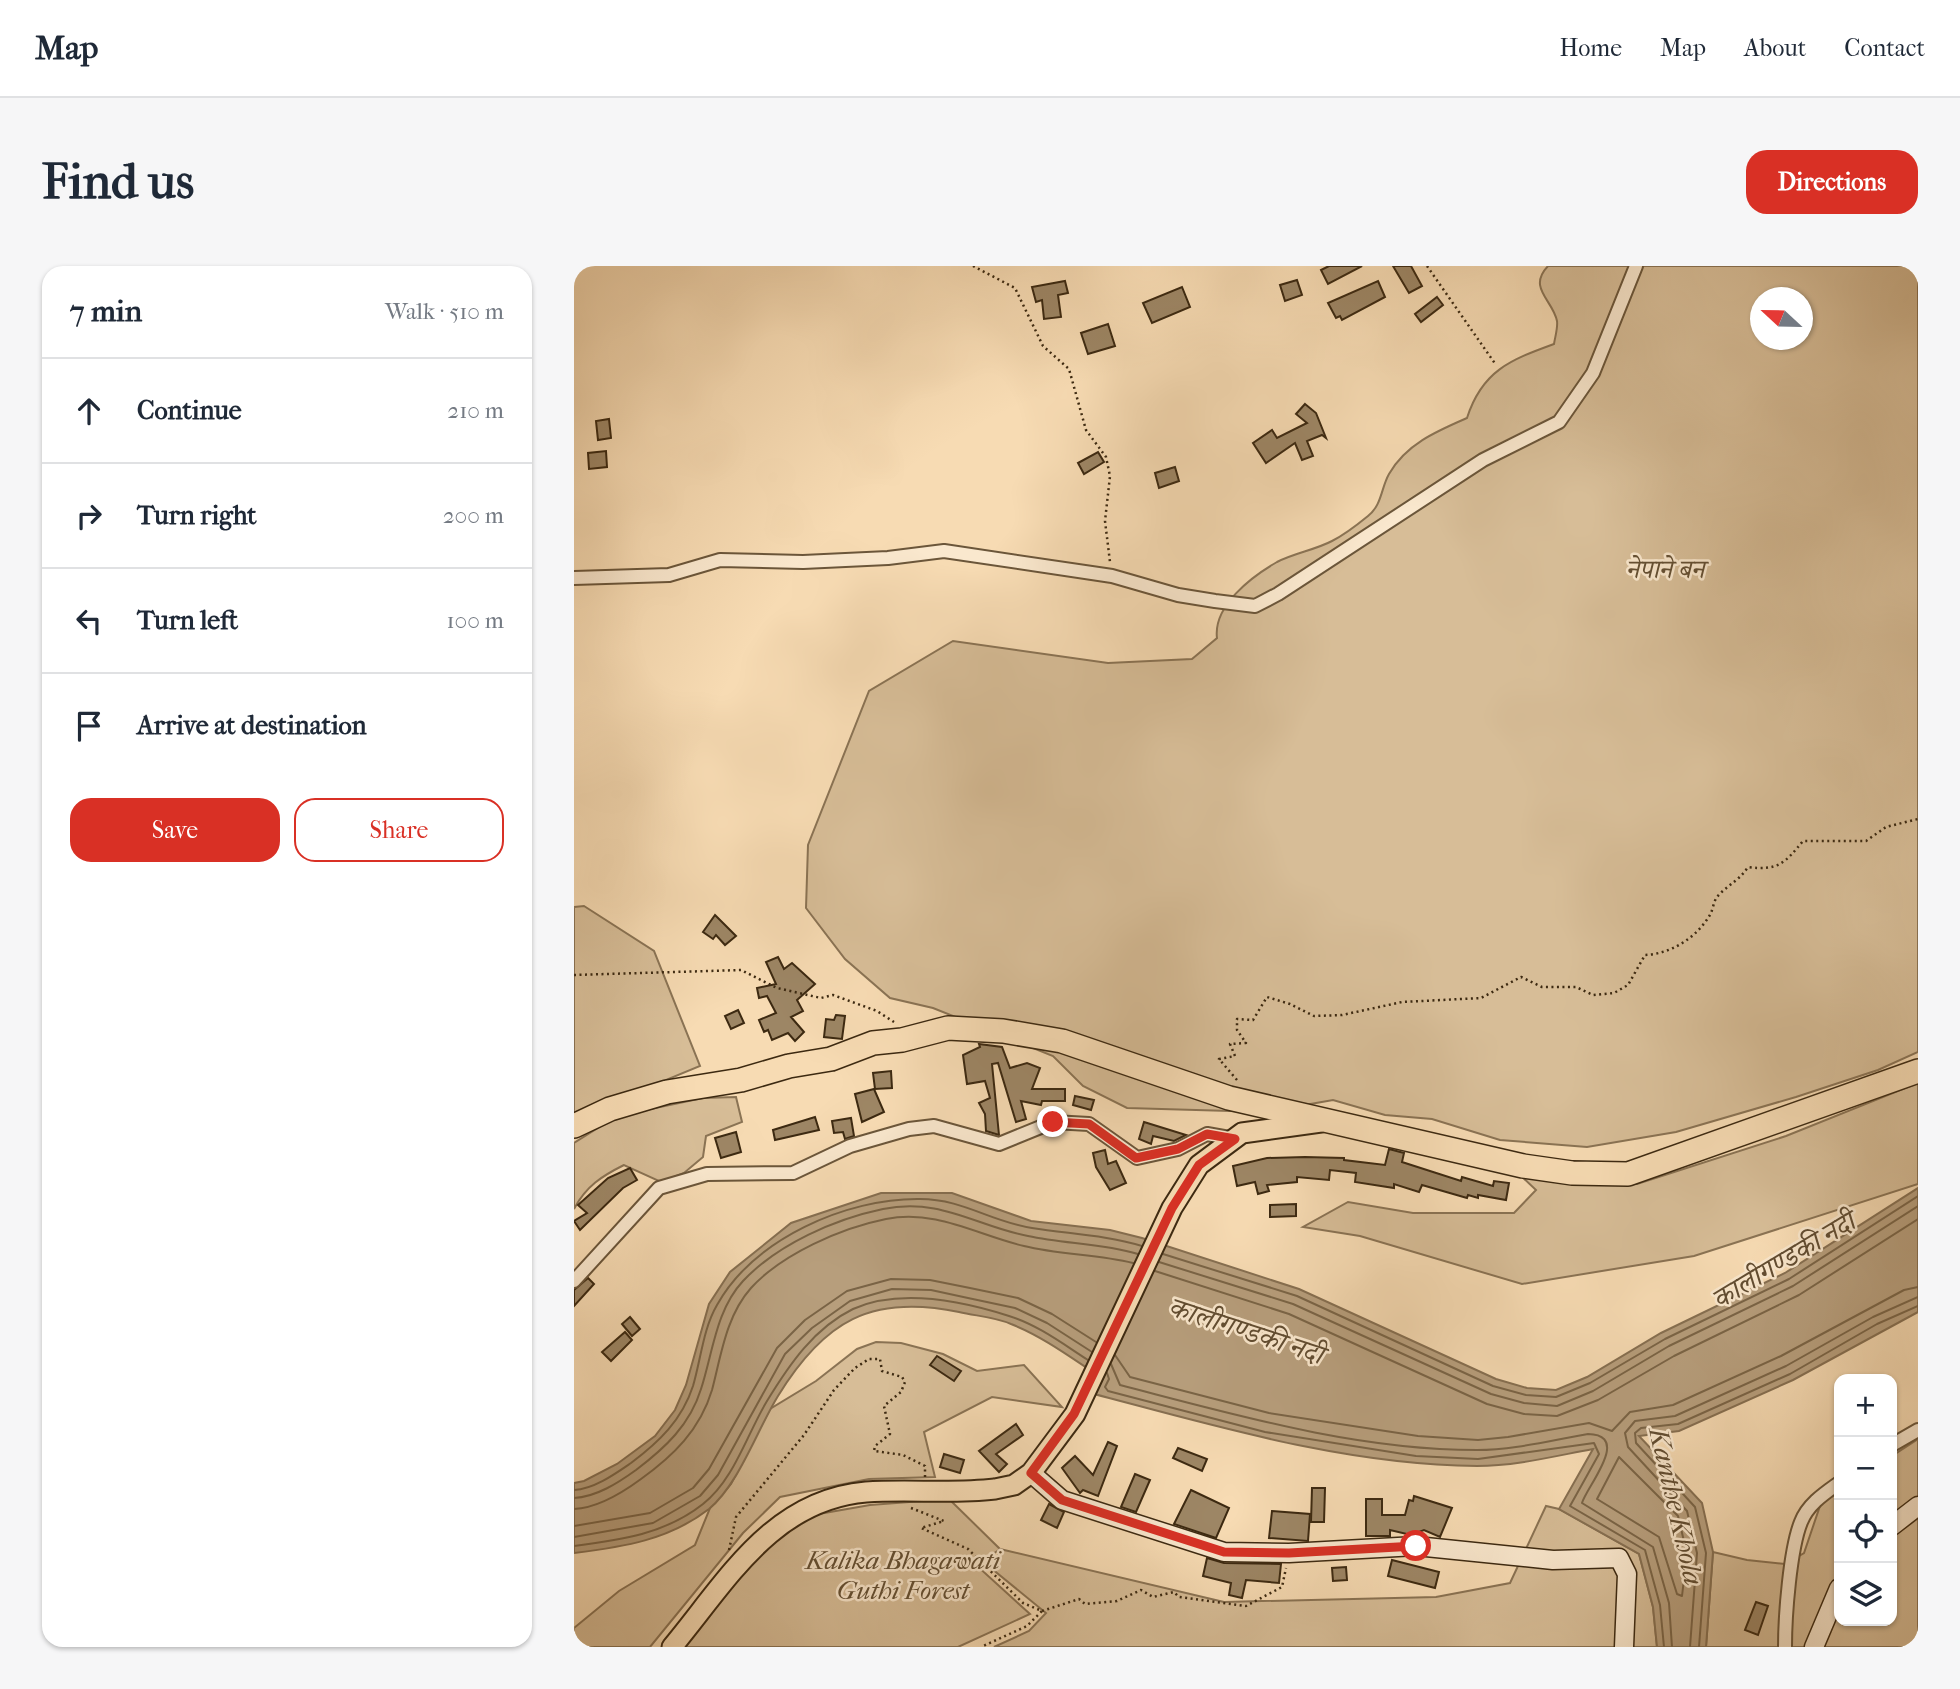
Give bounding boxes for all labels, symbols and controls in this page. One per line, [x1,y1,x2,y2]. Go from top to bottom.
text: Map [35,29,98,68]
text: Home [1560,34,1622,62]
text: Map [1660,34,1706,62]
text: About [1744,34,1806,62]
text: Contact [1844,34,1925,62]
button: Directions [1746,150,1918,214]
text: Find us [42,153,194,211]
north arrow [1750,287,1813,350]
text: 7 min [70,294,142,329]
text: Walk · 510 m [385,298,504,325]
icon: ahead [70,392,108,430]
text: Continue [137,395,242,426]
text: 210 m [447,397,504,424]
icon: right [70,497,108,535]
text: Turn right [137,500,257,531]
text: 200 m [443,502,504,529]
park label: नेपाने बन [1626,554,1710,585]
icon: left [70,602,108,640]
text: Turn left [137,605,238,636]
text: 100 m [446,607,504,634]
icon: arrive [70,707,108,745]
text: Arrive at destination [137,710,367,741]
button: Save [70,798,280,862]
button: Share [294,798,504,862]
route end [1037,1106,1068,1137]
water label: कालीगण्डकी नदी [1706,1202,1865,1316]
water label: कालीगण्डकी नदी [1164,1290,1332,1373]
map controls [1834,1374,1897,1626]
button: + [1834,1374,1897,1437]
water label: Kanthe Khola [1642,1422,1711,1588]
button: − [1834,1437,1897,1500]
button: locate [1834,1500,1897,1563]
route start [1400,1530,1431,1561]
park label: Kalika Bhagawati Guthi Forest [804,1545,1002,1606]
button: layers [1834,1563,1897,1626]

